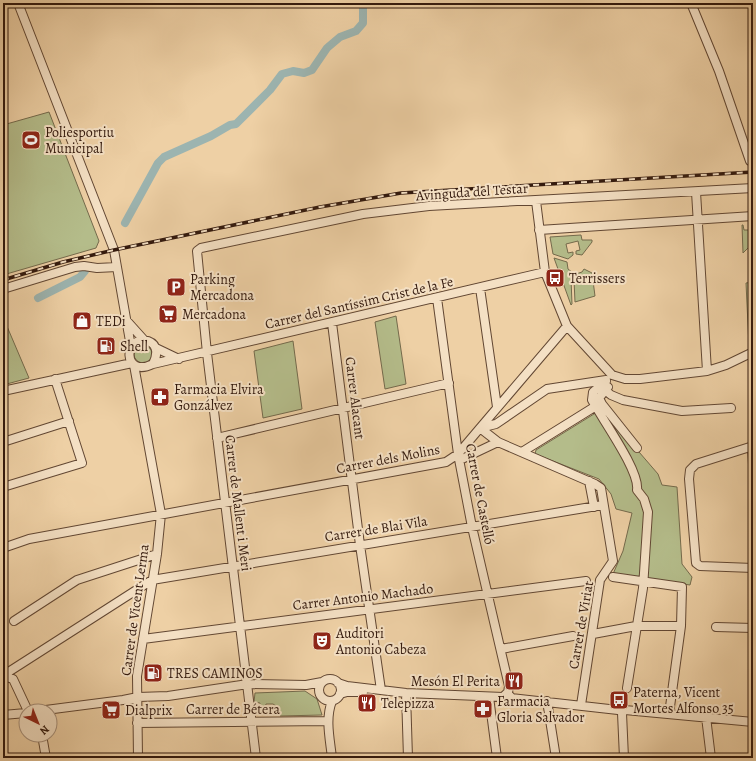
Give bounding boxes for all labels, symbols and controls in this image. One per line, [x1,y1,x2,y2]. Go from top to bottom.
place label: Poliesportiu Municipal [45,123,115,158]
sports icon: Poliesportiu Municipal [20,129,42,151]
street label: Avinguda del Testar [414,179,529,205]
bus stop icon: Terrissers [544,267,566,289]
place label: Terrissers [569,269,625,288]
place label: Parking Mercadona [190,270,255,305]
street label: Carrer del Santíssim Crist de la Fe [263,272,455,334]
parking icon: Parking Mercadona [165,276,187,298]
supermarket icon: Mercadona [157,303,179,325]
place label: Mercadona [182,305,247,324]
shop icon: TEDi [71,310,93,332]
place label: TEDi [96,312,126,331]
fuel station icon: Shell [95,335,117,357]
place label: Shell [120,337,148,356]
street label: Carrer Alacant [341,356,370,441]
place label: Farmacia Elvira Gonzálvez [174,380,264,415]
pharmacy icon: Farmacia Elvira Gonzálvez [149,386,171,408]
street label: Carrer de Mallent i Meri [220,434,256,572]
street label: Carrer dels Molins [335,440,441,478]
street label: Carrer de Castelló [461,442,499,546]
street label: Carrer de Blai Vila [323,511,429,546]
street label: Carrer de Vicent Lerma [116,542,154,677]
street label: Carrer Antonio Machado [292,579,434,615]
street label: Carrer de Viriat [564,579,598,671]
place label: Auditori Antonio Cabeza [335,624,427,659]
theatre icon: Auditori Antonio Cabeza [311,630,333,652]
fuel station icon: TRES CAMINOS [142,662,164,684]
place label: TRES CAMINOS [167,664,263,683]
restaurant icon: Mesón El Perita [503,670,525,692]
place label: Mesón El Perita [411,672,500,691]
place label: Paterna, Vicent Mortes Alfonso 35 [633,683,734,718]
bus stop icon: Paterna, Vicent Mortes Alfonso 35 [608,689,630,711]
restaurant icon: Telepizza [356,692,378,714]
place label: Farmacia Gloria Salvador [497,692,585,727]
place label: Telepizza [381,694,435,713]
pharmacy icon: Farmacia Gloria Salvador [472,698,494,720]
supermarket icon: Dialprix [100,699,122,721]
street label: Carrer de Bétera [186,700,280,719]
place label: Dialprix [125,701,172,720]
north arrow [18,703,58,743]
text: N [36,722,53,738]

